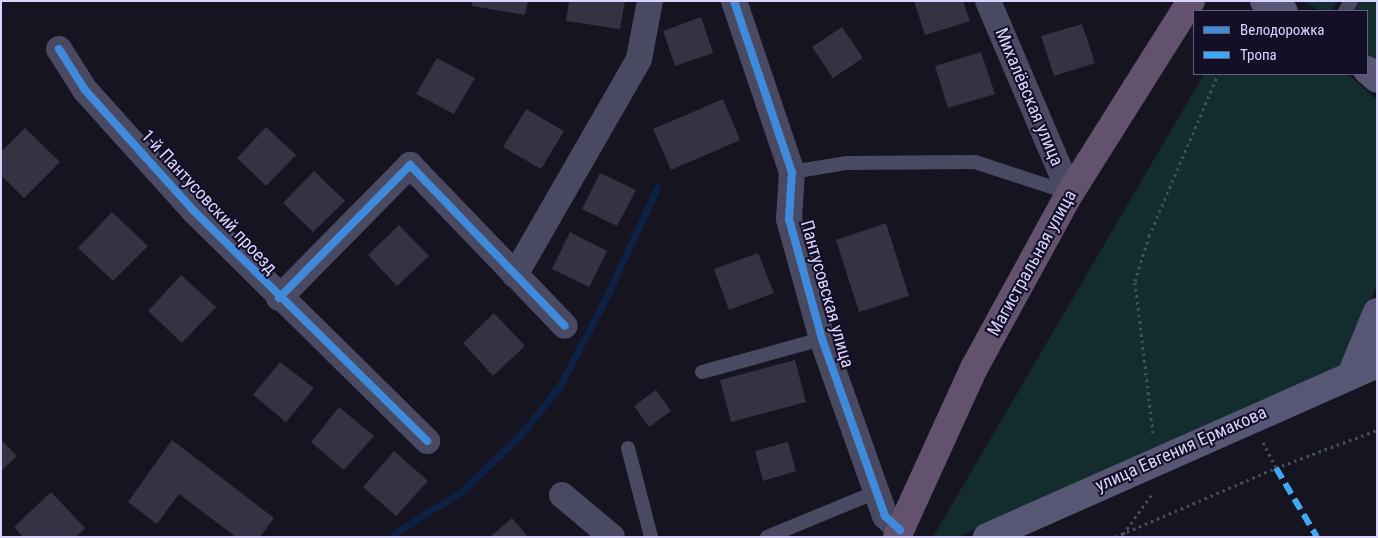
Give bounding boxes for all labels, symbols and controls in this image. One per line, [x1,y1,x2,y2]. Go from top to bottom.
legend [1193,10,1368,75]
text: Велодорожка [1240,21,1325,39]
street label: Михалёвская улица [990,25,1068,169]
text: Тропа [1240,46,1277,64]
street label: 1-й Пантусовский проезд [136,125,282,279]
street label: Магистральная улица [983,186,1081,340]
street label: Пантусовская улица [796,218,858,370]
street label: улица Евгения Ермакова [1092,402,1270,496]

